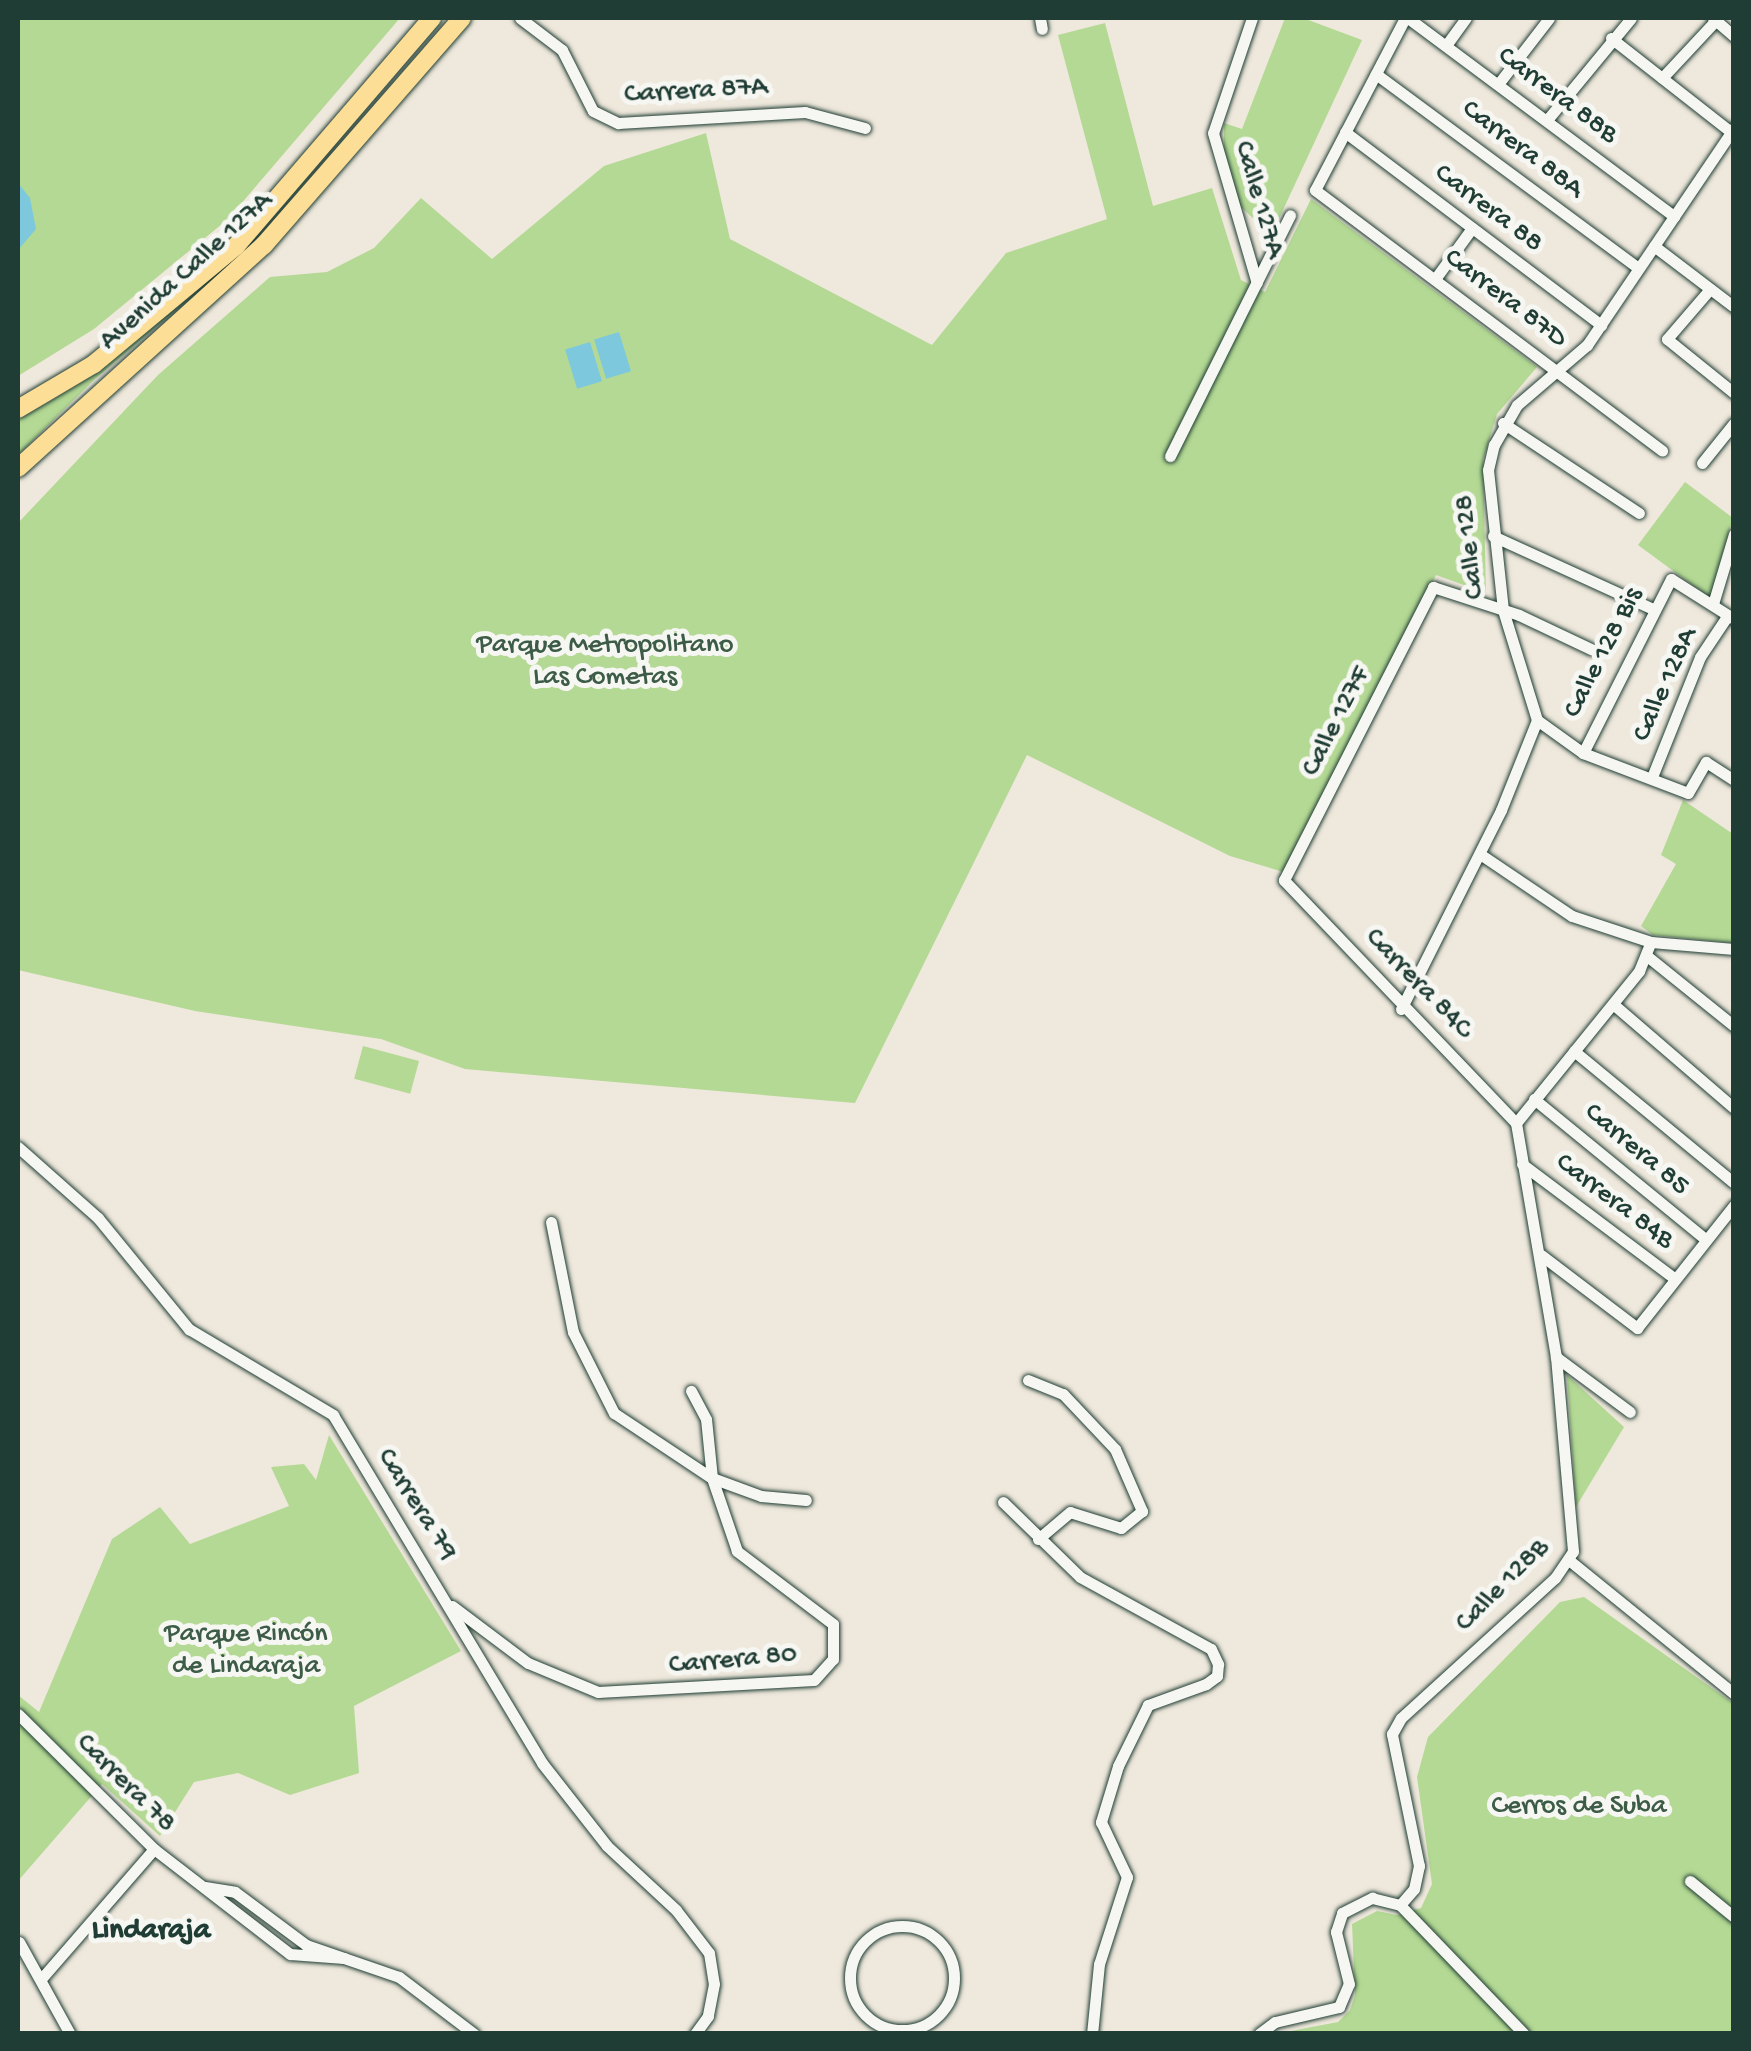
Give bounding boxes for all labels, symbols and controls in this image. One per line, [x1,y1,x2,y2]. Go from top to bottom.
street label: Carrera 88B [1490,40,1624,152]
street label: Carrera 87A [623,71,769,113]
street label: Carrera 88A [1454,93,1590,207]
street label: Calle 127A [1225,138,1291,262]
street label: Carrera 88 [1427,157,1549,261]
street label: Avenida Calle 127A [93,185,281,359]
street label: Carrera 87D [1437,242,1573,356]
street label: Calle 128 [1449,493,1493,601]
street label: Calle 128 Bis [1557,582,1651,724]
street label: Calle 128A [1626,623,1706,747]
park label: Parque Metropolitano Las Cometas [477,629,733,695]
street label: Calle 127F [1295,662,1379,782]
street label: Carrera 84C [1357,922,1479,1046]
street label: Carrera 85 [1577,1096,1695,1204]
street label: Carrera 84B [1548,1146,1680,1258]
street label: Carrera 79 [368,1443,464,1567]
street label: Calle 128B [1449,1532,1557,1640]
park label: Parque Rincón de Lindaraja [164,1618,328,1684]
street label: Carrera 80 [668,1639,798,1683]
street label: Carrera 78 [68,1727,182,1841]
park label: Cerros de Suba [1492,1790,1666,1824]
district label: Lindaraja [92,1914,210,1950]

